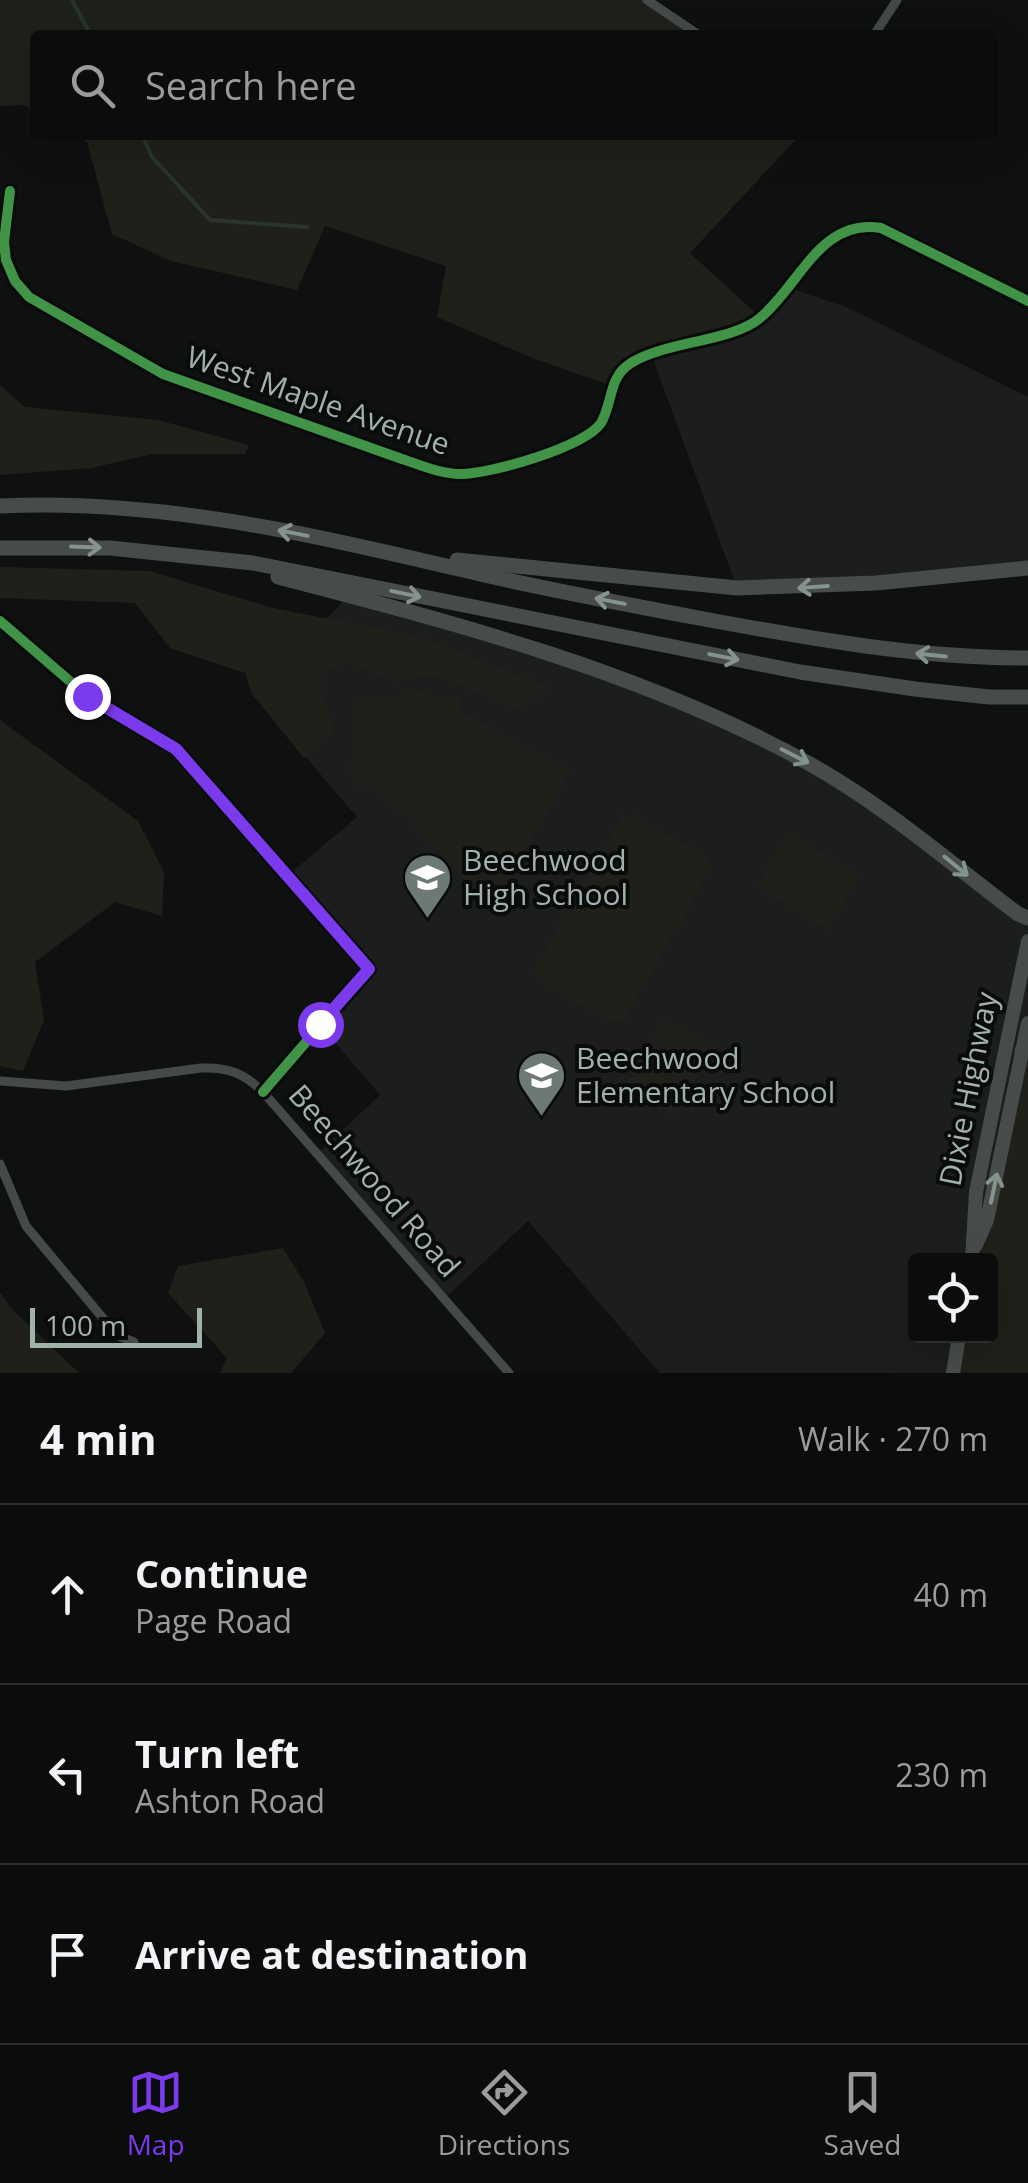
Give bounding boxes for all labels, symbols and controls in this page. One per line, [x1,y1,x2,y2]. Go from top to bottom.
search box [30,30,998,140]
icon: search [65,58,120,113]
text: Search here [145,59,357,111]
street label: West Maple Avenue [181,335,456,464]
one-way arrow [277,522,309,541]
one-way arrow [70,537,102,556]
one-way arrow [797,578,829,597]
one-way arrow [389,585,421,604]
one-way arrow [594,591,627,610]
one-way arrow [915,645,947,664]
one-way arrow [707,649,739,668]
route end [65,674,111,720]
one-way arrow [779,747,809,766]
place label: Beechwood High School [463,839,628,914]
school or university icon: Beechwood High School [402,852,454,920]
one-way arrow [943,855,969,877]
street label: Dixie Highway [929,987,1007,1189]
route start [298,1002,344,1048]
place label: Beechwood Elementary School [576,1037,835,1112]
school or university icon: Beechwood Elementary School [515,1050,567,1118]
street label: Beechwood Road [280,1075,470,1285]
one-way arrow [986,1173,1004,1205]
map controls [908,1253,998,1343]
button: locate [908,1253,998,1343]
scale bar [30,1303,202,1348]
text: 100 m [45,1306,126,1344]
text: 4 min [40,1410,157,1467]
text: Walk · 270 m [798,1417,988,1460]
text: Continue [135,1547,308,1599]
icon: ahead [40,1567,95,1622]
text: 40 m [913,1573,988,1616]
text: Page Road [135,1599,292,1642]
text: Turn left [135,1727,299,1779]
icon: left [40,1747,95,1802]
text: 230 m [895,1753,988,1796]
text: Ashton Road [135,1779,325,1822]
icon: arrive [40,1927,95,1982]
text: Arrive at destination [135,1928,529,1980]
tab: Map [127,2065,185,2163]
tab: Directions [438,2065,570,2163]
tab: Saved [824,2065,901,2163]

